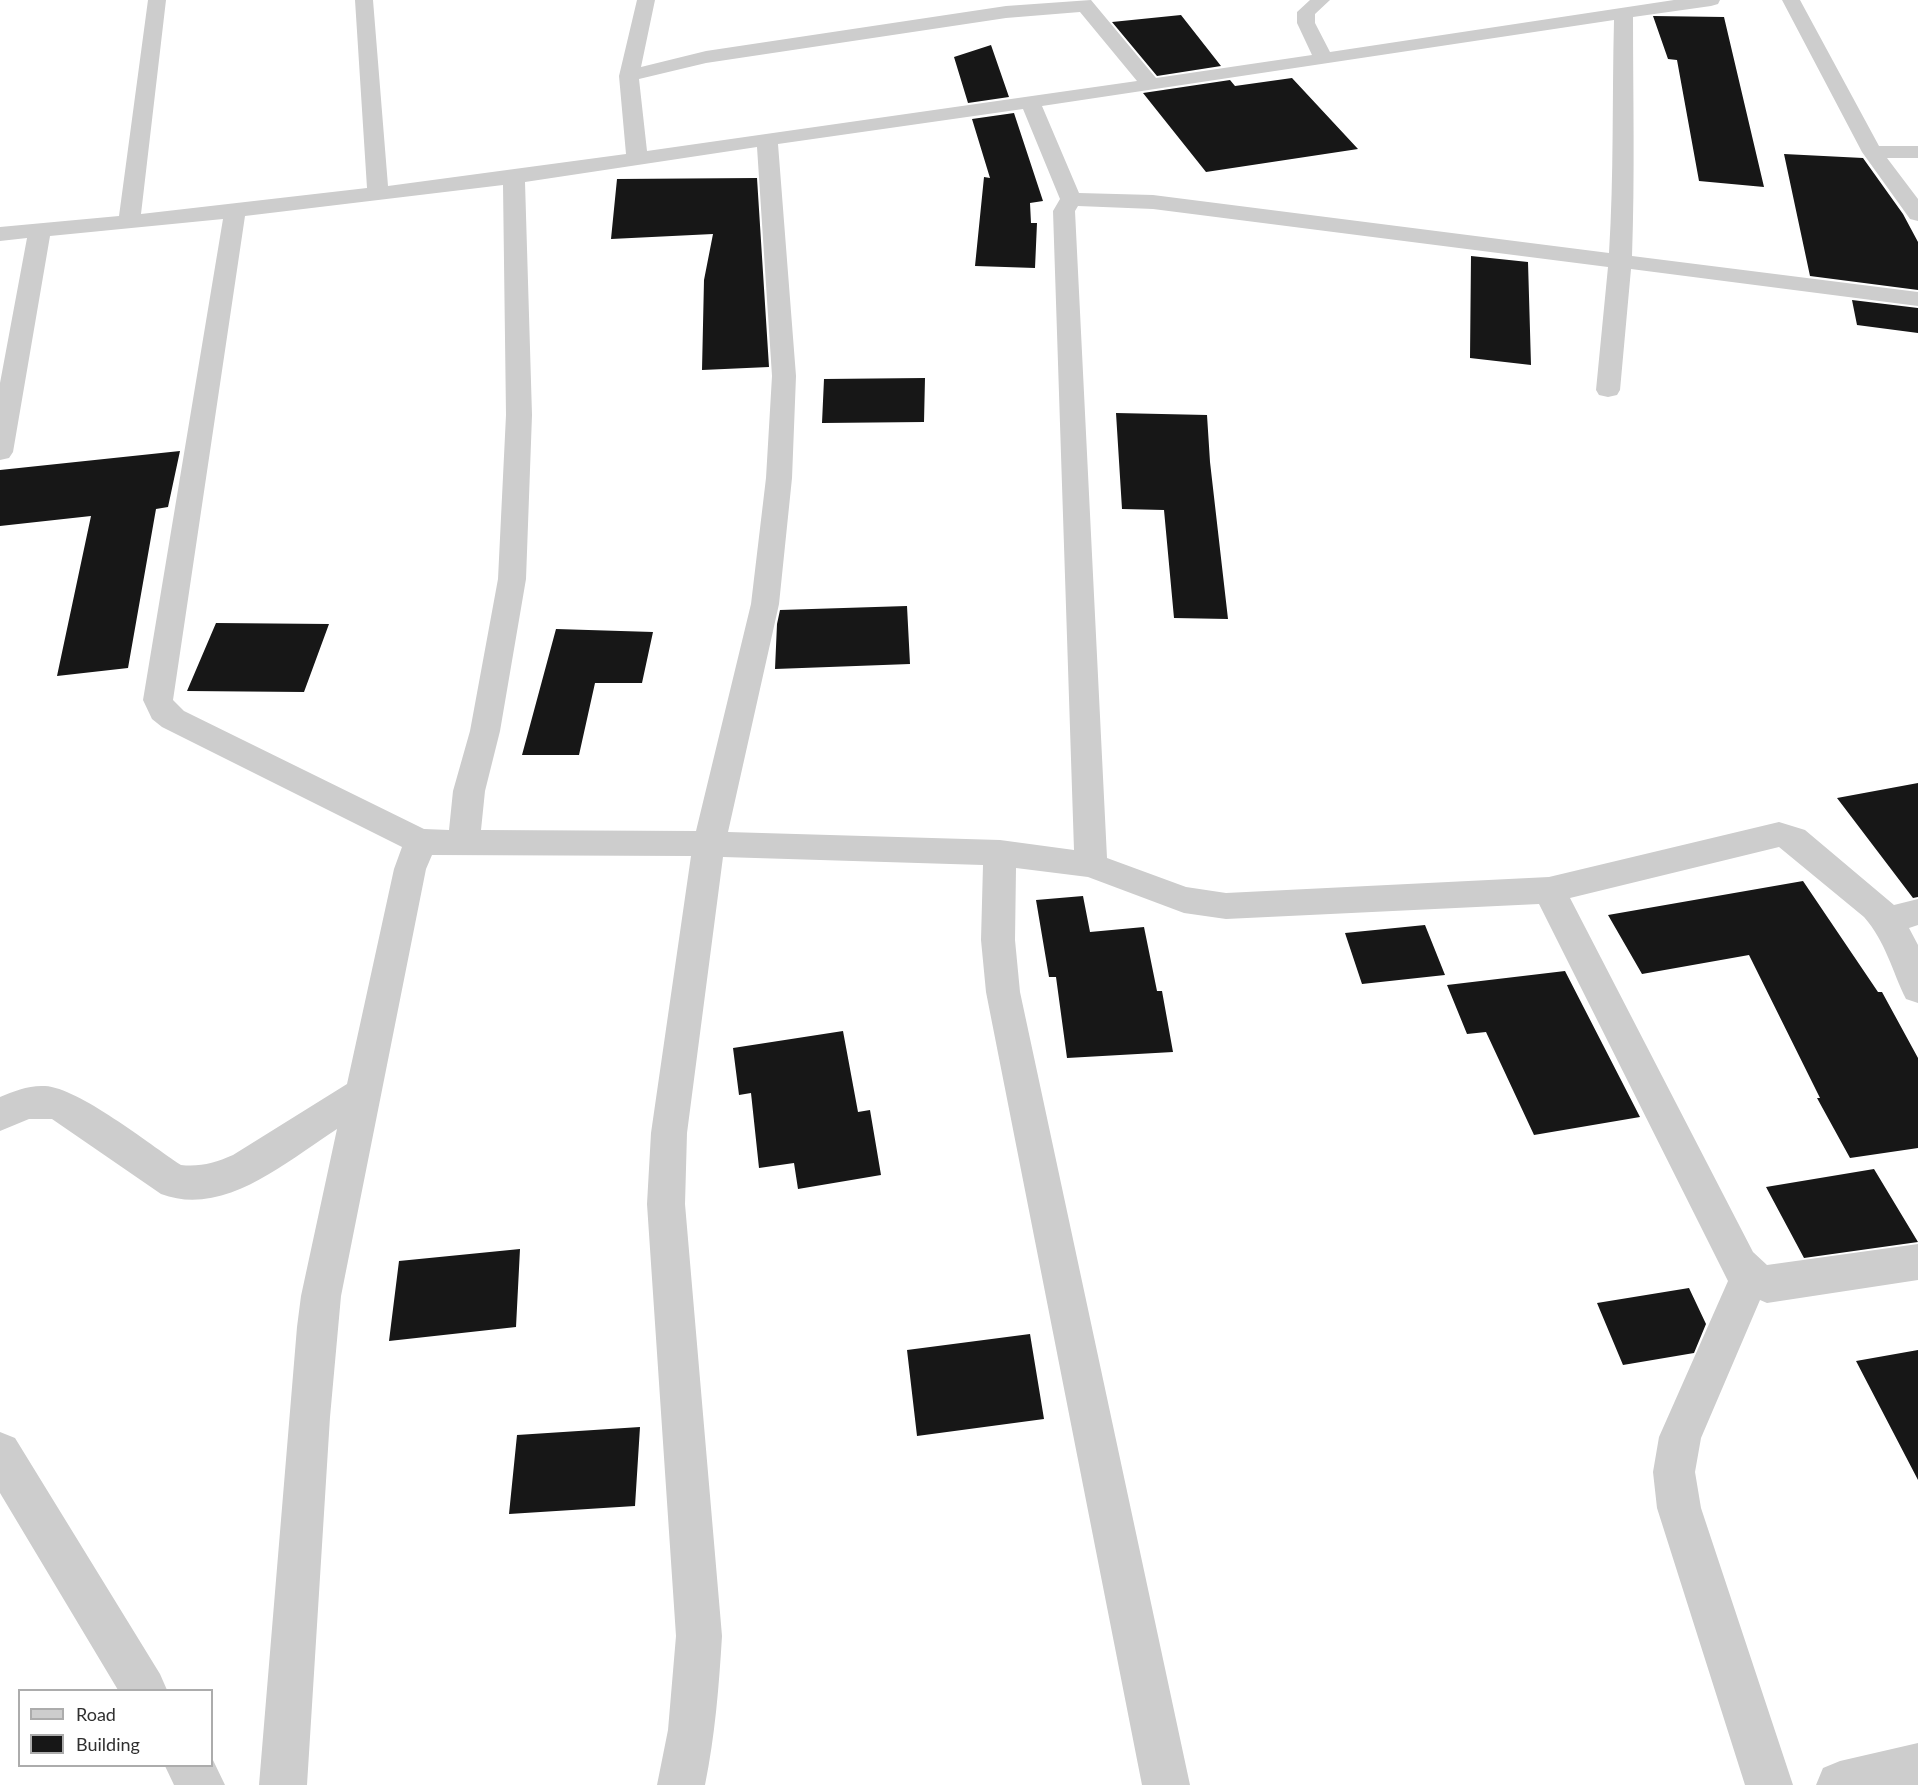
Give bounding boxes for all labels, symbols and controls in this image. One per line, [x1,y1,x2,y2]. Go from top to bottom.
legend [18,1689,213,1767]
text: Road [76,1703,116,1725]
text: Building [76,1733,140,1755]

